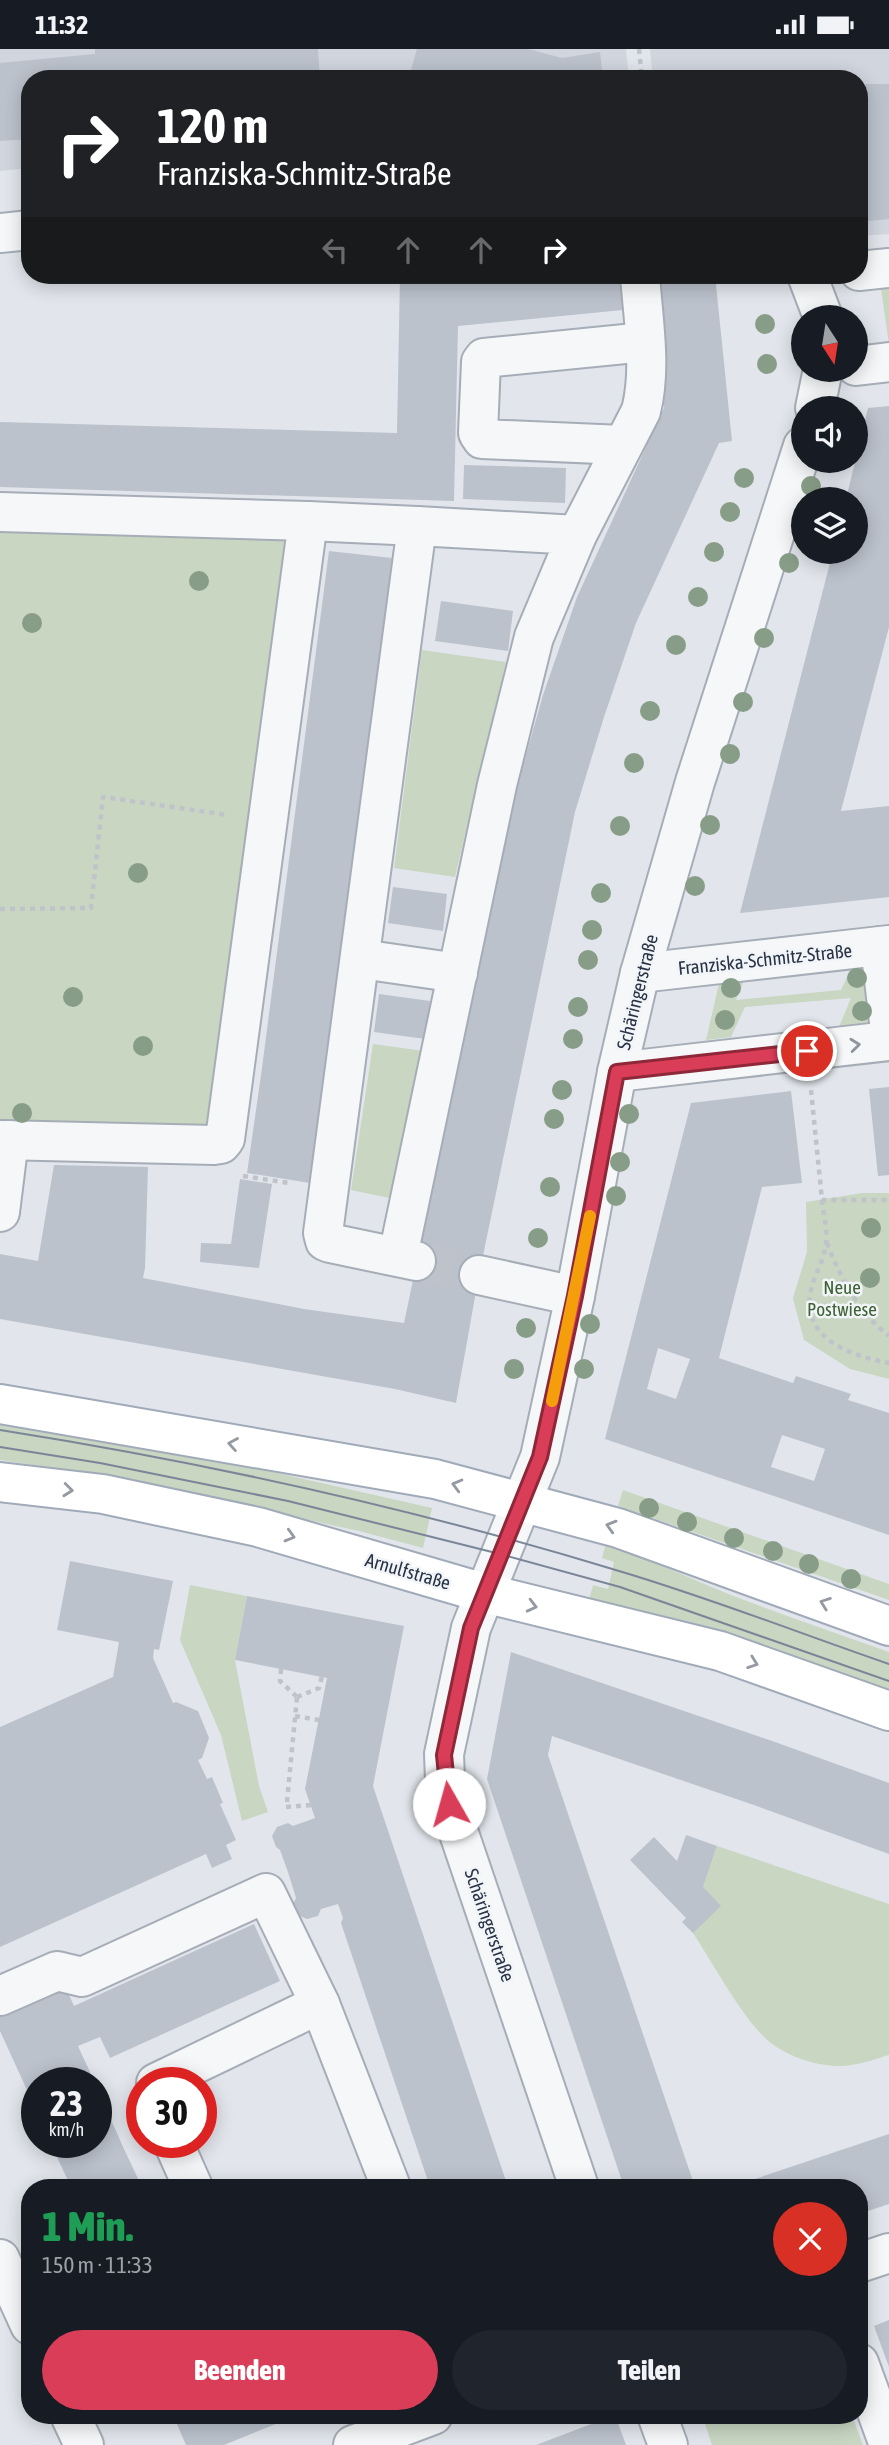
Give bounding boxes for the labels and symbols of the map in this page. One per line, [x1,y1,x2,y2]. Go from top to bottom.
north arrow [791,305,868,381]
street label: Schäringerstraße [612,932,662,1052]
street label: Franziska-Schmitz-Straße [677,939,853,979]
pin [777,1021,837,1081]
one-way arrow [850,1038,861,1053]
park label: Neue Postwiese [807,1276,877,1320]
one-way arrow [227,1437,239,1452]
one-way arrow [451,1479,463,1493]
one-way arrow [63,1482,74,1497]
one-way arrow [605,1520,617,1535]
one-way arrow [284,1528,296,1543]
street label: Arnulfstraße [363,1548,453,1594]
one-way arrow [819,1597,831,1611]
one-way arrow [526,1598,538,1612]
one-way arrow [746,1655,758,1669]
position arrow [412,1767,486,1841]
street label: Schäringerstraße [460,1866,520,1984]
speed limit sign: 30 [126,2067,217,2158]

